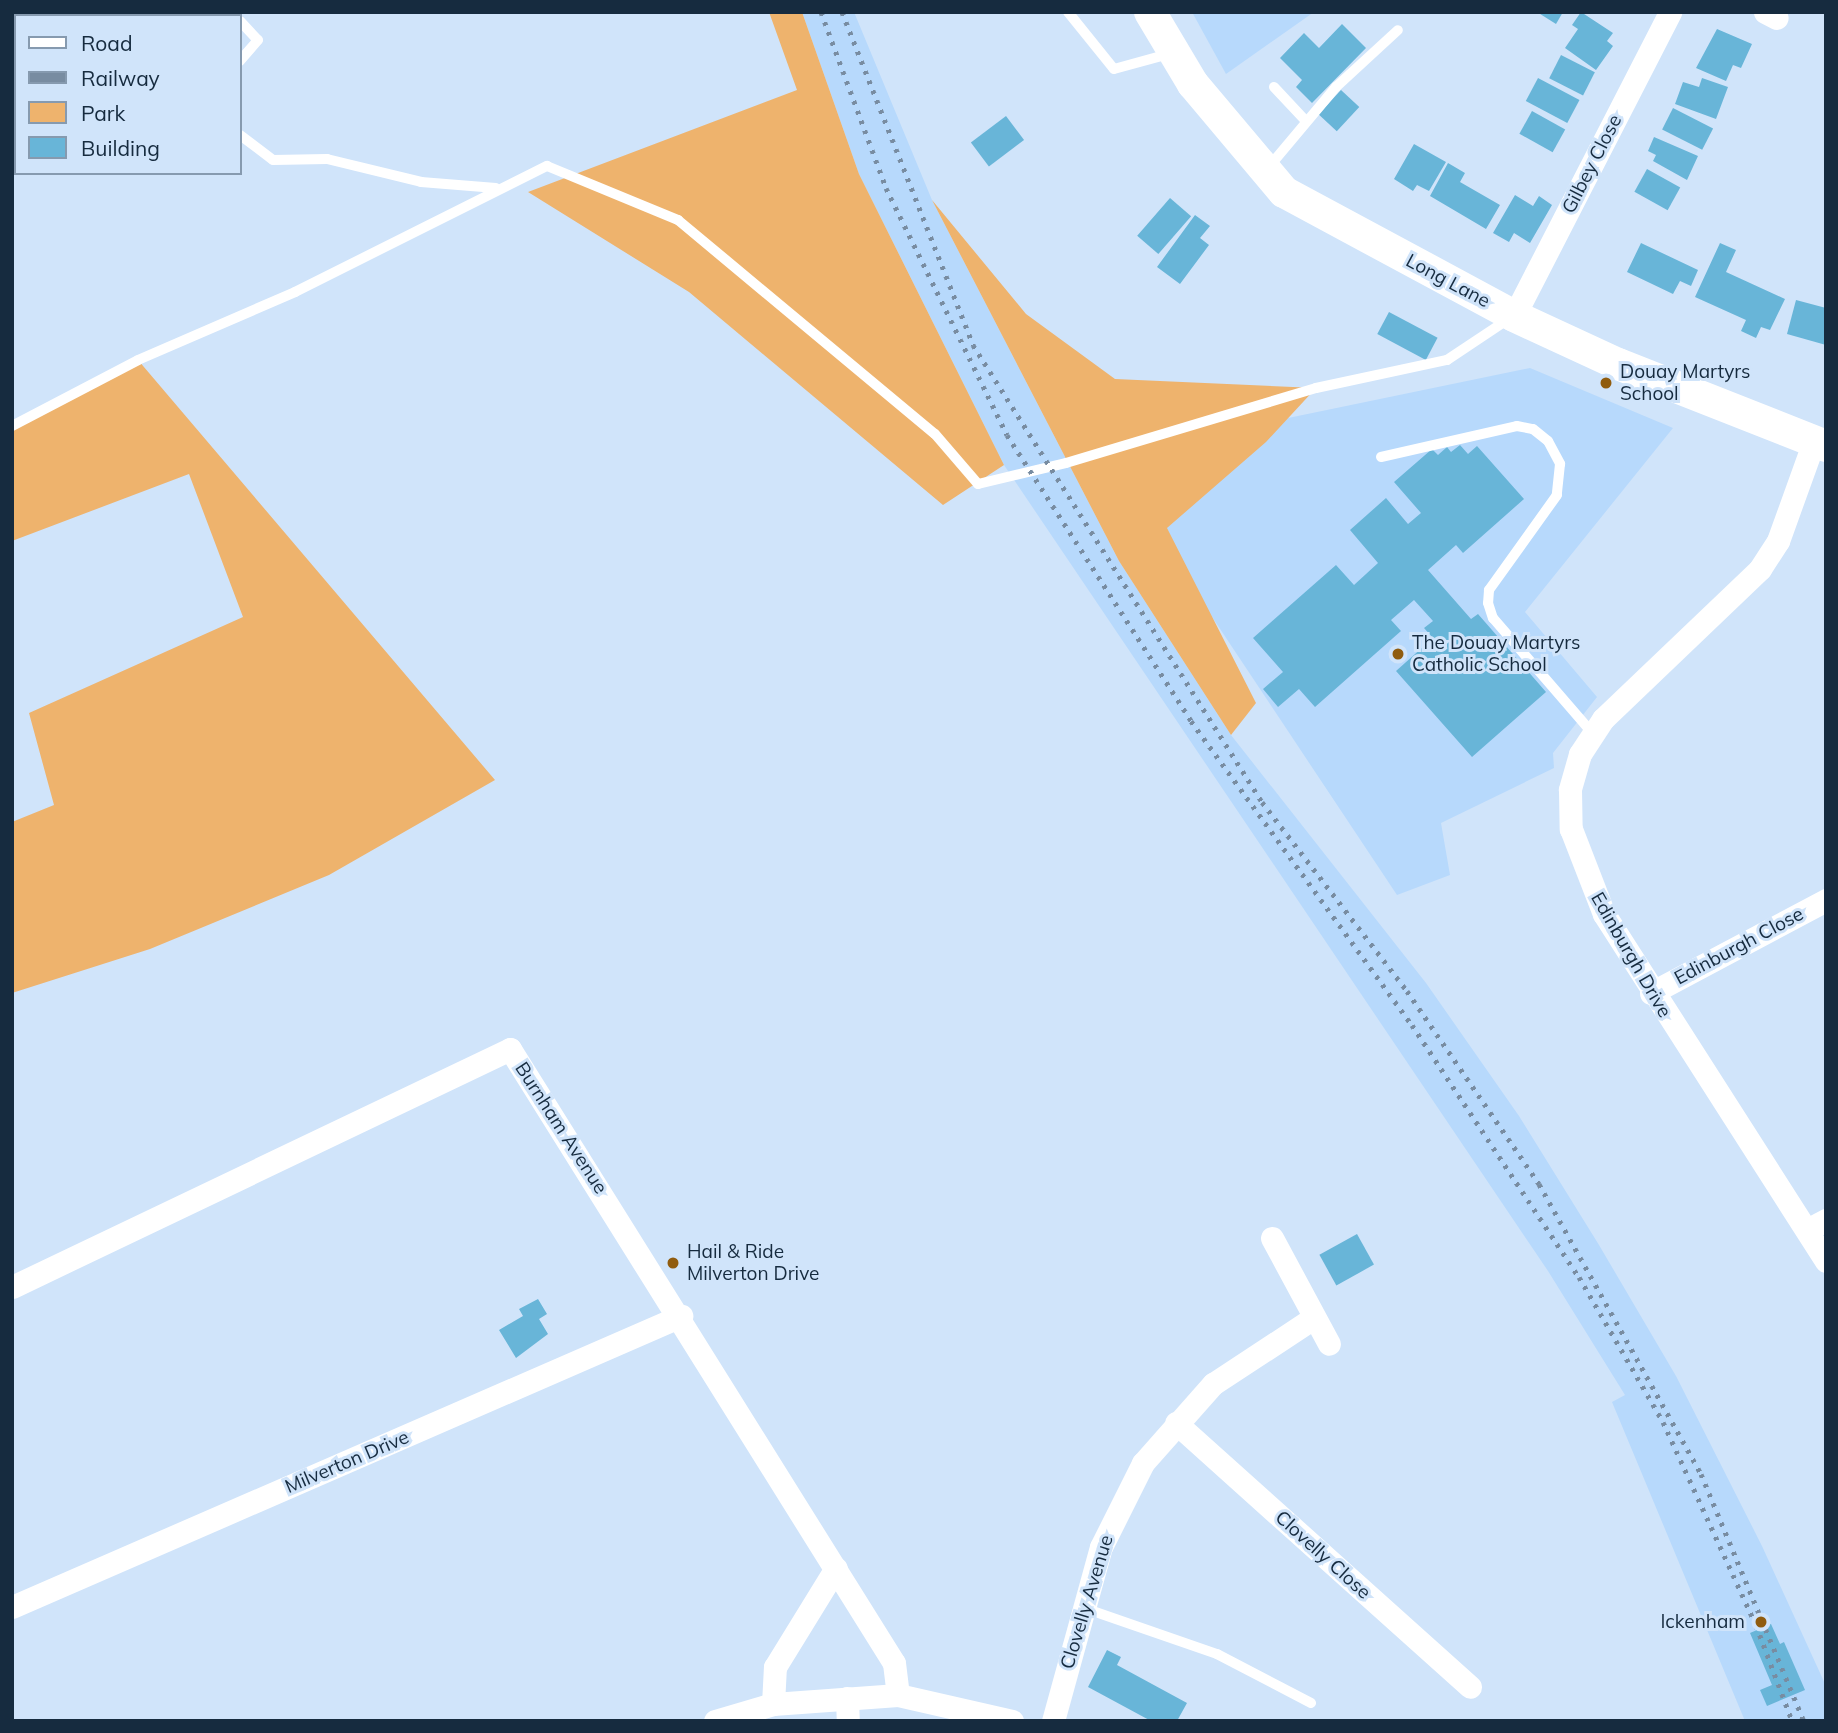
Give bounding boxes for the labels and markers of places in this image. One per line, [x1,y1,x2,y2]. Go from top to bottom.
place label: Douay Martyrs School [1620,361,1751,405]
marker: Douay Martyrs School [1598,375,1614,391]
place label: The Douay Martyrs Catholic School [1412,632,1580,676]
marker: The Douay Martyrs Catholic School [1390,646,1406,662]
place label: Hail & Ride Milverton Drive [687,1241,819,1285]
marker: Hail & Ride Milverton Drive [665,1255,681,1271]
place label: Ickenham [1660,1611,1745,1633]
marker: Ickenham [1751,1612,1771,1632]

